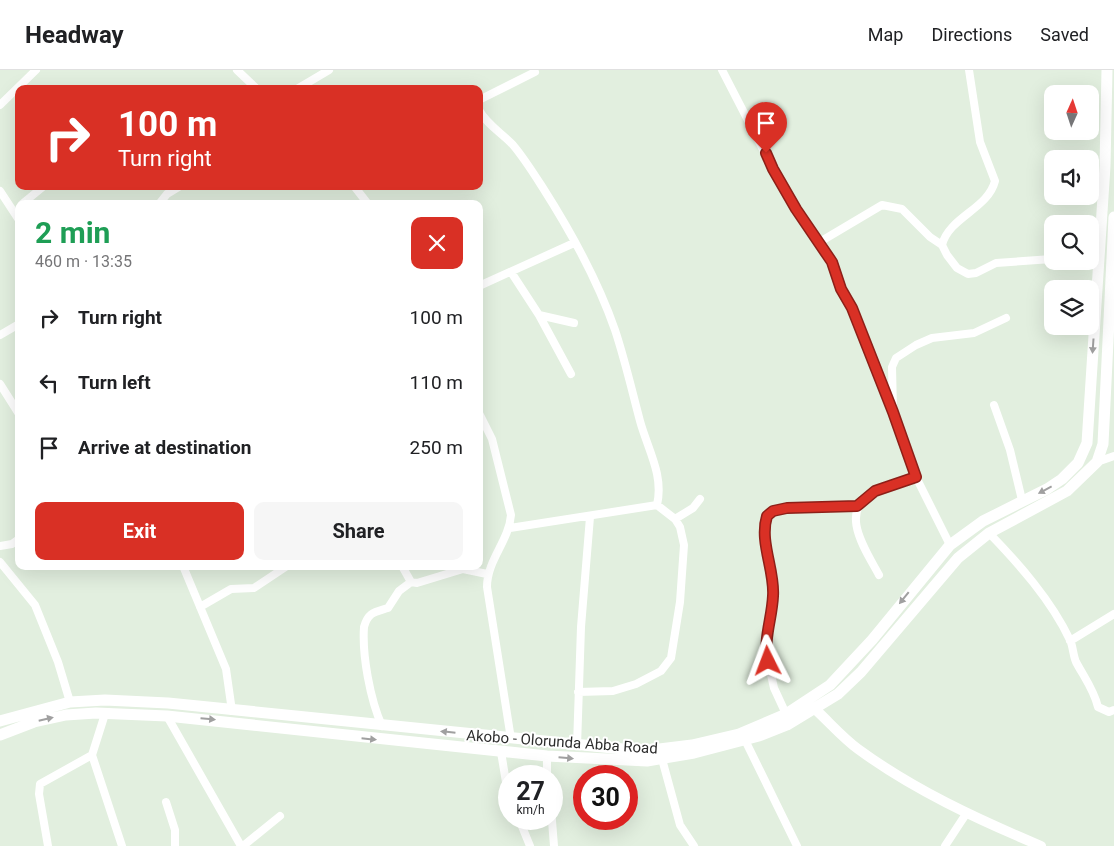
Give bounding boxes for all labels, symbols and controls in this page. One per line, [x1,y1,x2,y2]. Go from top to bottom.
text: Headway [25,21,124,49]
text: Map [868,24,903,45]
text: Directions [931,24,1012,45]
text: Saved [1040,24,1089,45]
north arrow [1044,85,1099,140]
map controls [1044,85,1099,335]
pin [745,102,787,153]
text: 100 m [118,104,217,145]
icon: right [35,105,100,170]
icon: arrive [752,109,780,137]
text: Turn right [118,146,212,171]
button: sound [1044,150,1099,205]
text: 2 min [35,215,110,250]
button: search [1044,215,1099,270]
button: close [411,217,463,269]
text: 460 m · 13:35 [35,252,132,271]
button: layers [1044,280,1099,335]
icon: right [35,304,63,332]
text: Turn right [78,306,162,329]
text: 100 m [410,306,463,329]
one-way arrow [1088,338,1096,354]
icon: left [35,369,63,397]
text: Turn left [78,371,151,394]
text: 110 m [410,371,463,394]
icon: arrive [35,434,63,462]
text: Arrive at destination [78,436,251,459]
text: 250 m [410,436,463,459]
one-way arrow [1037,486,1052,494]
button: Exit [35,502,244,560]
button: Share [254,502,463,560]
one-way arrow [899,591,910,604]
position arrow [741,634,793,686]
one-way arrow [39,715,54,723]
one-way arrow [200,715,216,723]
street label: Akobo - Olorunda Abba Road [466,726,658,758]
one-way arrow [439,728,455,736]
one-way arrow [361,735,377,743]
one-way arrow [558,754,574,762]
speed limit sign: 30 [573,765,638,830]
text: 27 [516,777,545,806]
text: km/h [516,803,545,817]

